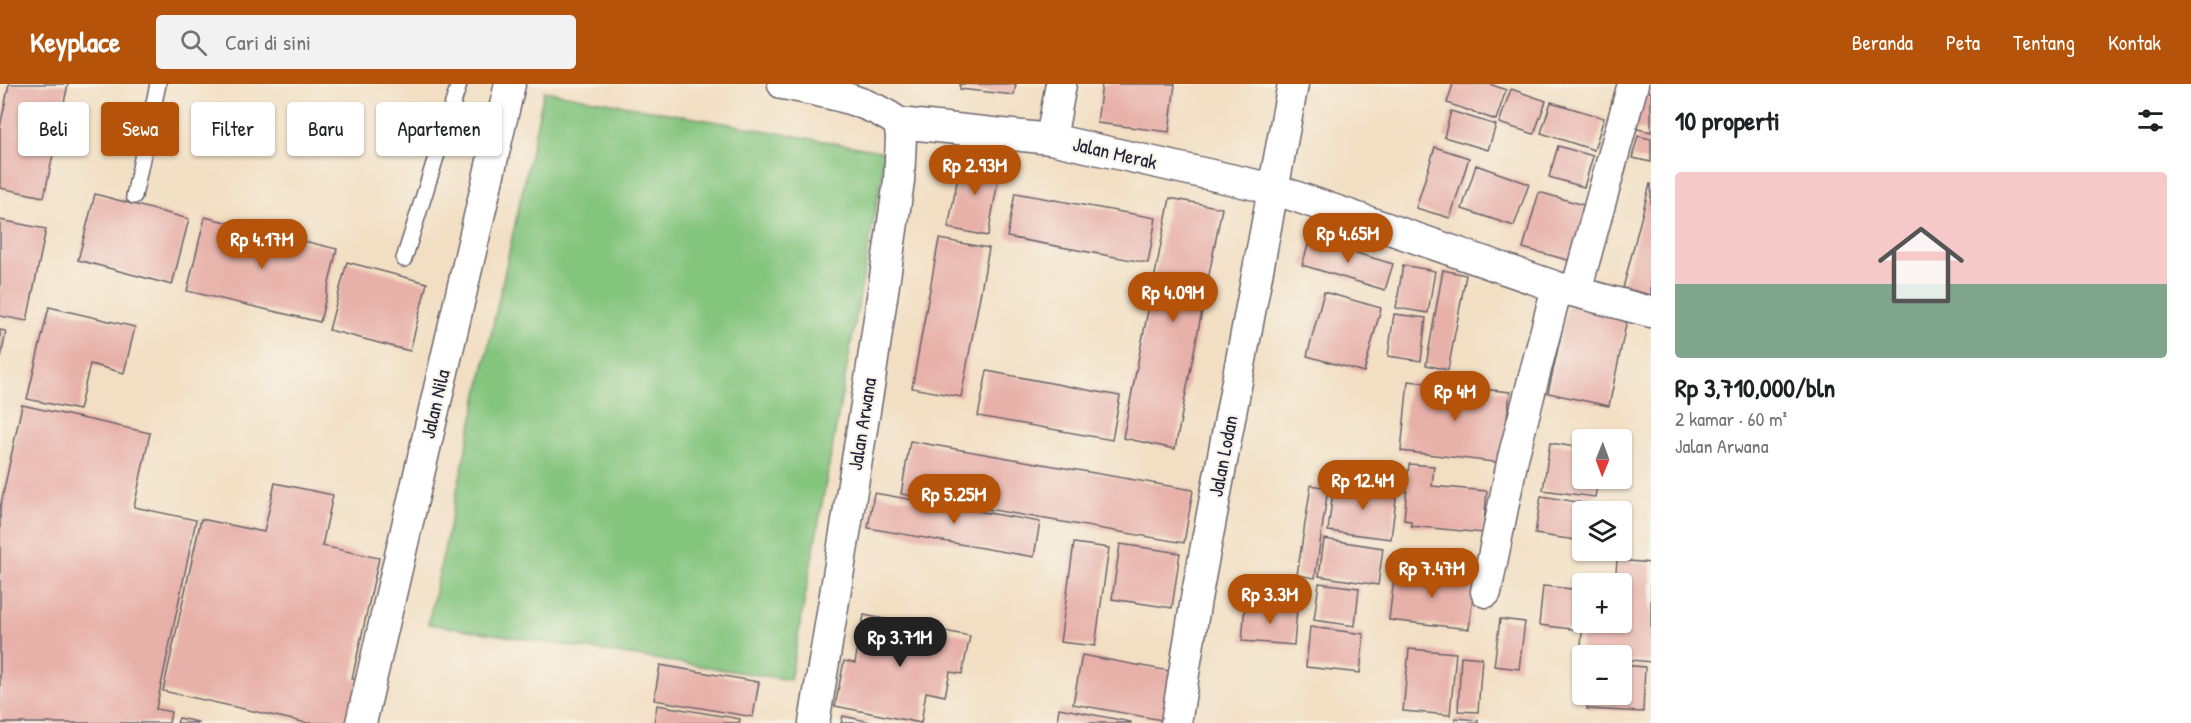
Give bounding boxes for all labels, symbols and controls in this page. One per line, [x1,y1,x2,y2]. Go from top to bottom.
search box [156,15,576,69]
text: Keyplace [30,23,120,61]
icon: search [177,26,210,59]
text: Cari di sini [225,27,311,57]
text: Beranda [1852,28,1913,57]
text: Peta [1946,28,1980,57]
text: Tentang [2013,28,2075,57]
text: Kontak [2108,28,2161,57]
chip: Beli [18,102,89,156]
chip: Sewa [101,102,179,156]
chip: Filter [191,102,275,156]
chip: Baru [287,102,364,156]
chip: Apartemen [376,102,502,156]
text: 10 properti [1675,103,1780,138]
icon: filters [2134,104,2167,137]
street label: Jalan Merak [1070,130,1160,175]
pin: Rp 2.93M [913,145,1037,196]
text: Rp 2.93M [943,151,1007,178]
icon: home [1867,211,1975,319]
pin: Rp 4.65M [1286,213,1410,264]
pin: Rp 4.17M [200,219,324,270]
text: Rp 4.65M [1317,219,1379,246]
text: Rp 4.17M [230,225,294,252]
pin: Rp 4.09M [1111,272,1235,323]
text: Rp 4.09M [1142,278,1204,305]
street label: Jalan Nila [413,366,456,441]
text: Rp 3,710,000/bln [1675,370,1835,405]
pin: Rp 4M [1413,371,1497,422]
street label: Jalan Arwana [841,375,882,472]
text: Rp 4M [1434,377,1476,404]
text: 2 kamar · 60 m² [1675,405,1787,432]
street label: Jalan Lodan [1201,413,1244,499]
north arrow [1572,429,1632,489]
map controls [1572,429,1632,705]
text: Jalan Arwana [1675,432,1768,459]
pin: Rp 12.4M [1301,460,1425,511]
text: Rp 12.4M [1332,466,1394,493]
pin: Rp 5.25M [892,474,1016,525]
text: Rp 5.25M [922,480,986,507]
button: layers [1572,501,1632,561]
pin: Rp 7.47M [1370,548,1494,599]
text: Rp 7.47M [1399,554,1465,581]
button: + [1572,573,1632,633]
pin: Rp 3.3M [1215,574,1325,625]
text: Rp 3.3M [1242,580,1298,607]
pin: Rp 3.71M [838,617,962,668]
text: Rp 3.71M [868,623,932,650]
button: − [1572,645,1632,705]

